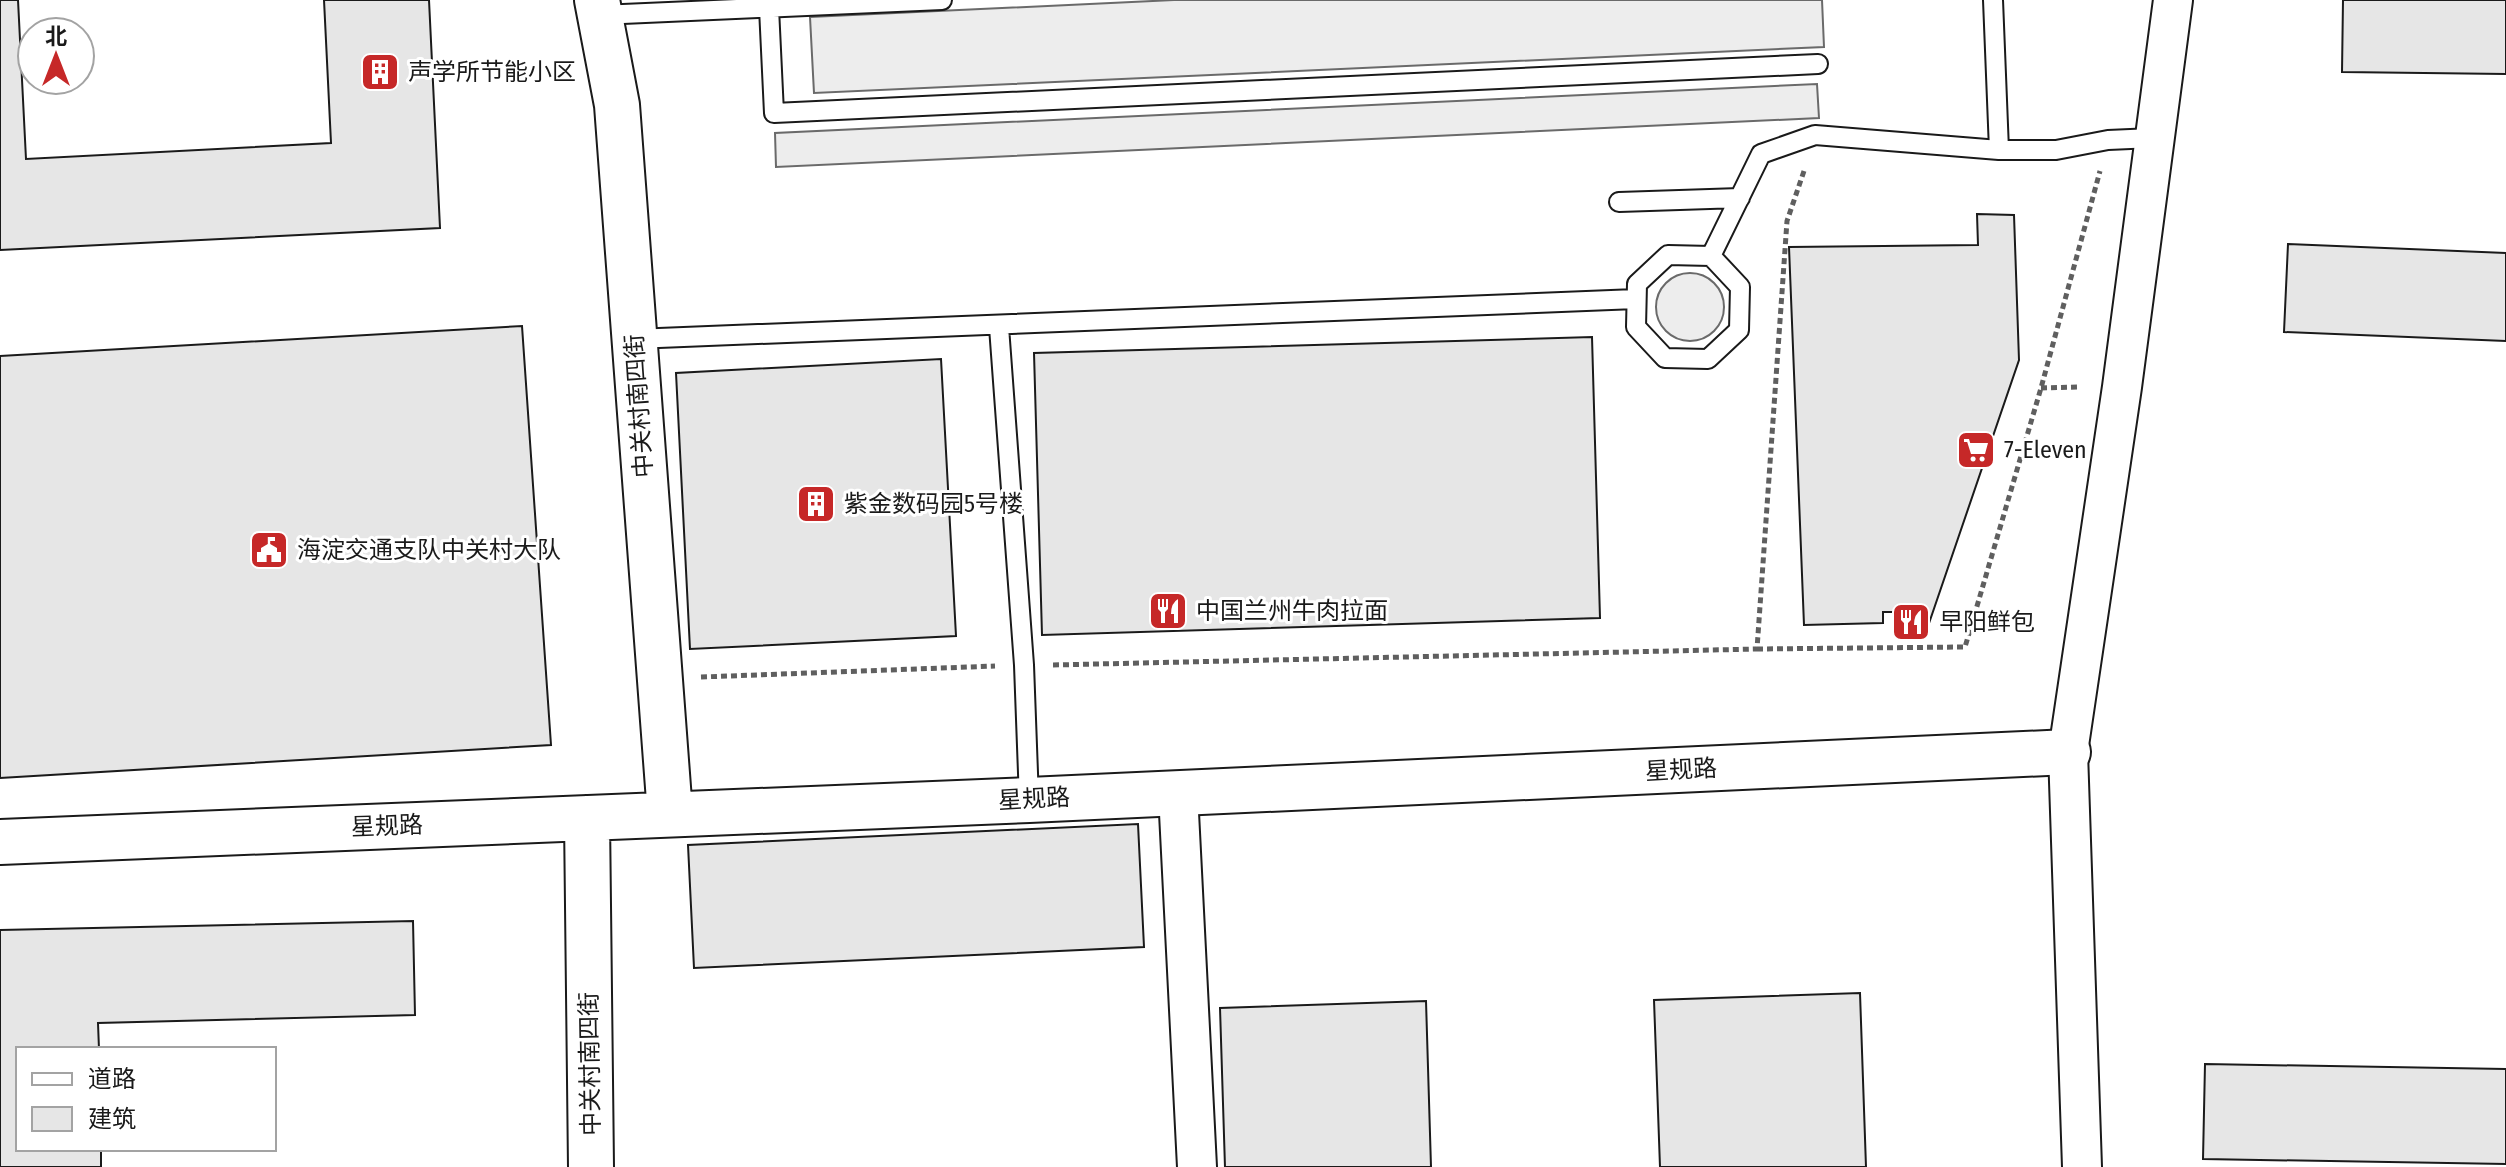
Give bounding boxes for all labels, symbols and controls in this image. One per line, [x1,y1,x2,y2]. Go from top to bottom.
north arrow [16,16,96,96]
text: 北 [45,23,67,50]
building icon: 声学所节能小区 [359,51,401,93]
place label: 声学所节能小区 [408,58,576,86]
street label: 中关村南四街 [620,333,658,479]
supermarket icon: 7-Eleven [1955,429,1997,471]
place label: 7-Eleven [2004,436,2087,464]
building icon: 紫金数码园5号楼 [795,483,837,525]
place label: 紫金数码园5号楼 [844,490,1023,518]
public building icon: 海淀交通支队中关村大队 [248,529,290,571]
place label: 海淀交通支队中关村大队 [297,536,561,564]
restaurant icon: 中国兰州牛肉拉面 [1147,590,1189,632]
place label: 中国兰州牛肉拉面 [1196,597,1388,625]
restaurant icon: 早阳鲜包 [1890,601,1932,643]
place label: 早阳鲜包 [1939,608,2035,636]
street label: 星规路 [1644,754,1718,786]
street label: 星规路 [997,783,1071,815]
street label: 星规路 [351,811,423,841]
street label: 中关村南四街 [575,992,605,1136]
legend [16,1047,276,1151]
text: 道路 [88,1065,136,1093]
text: 建筑 [88,1105,136,1133]

